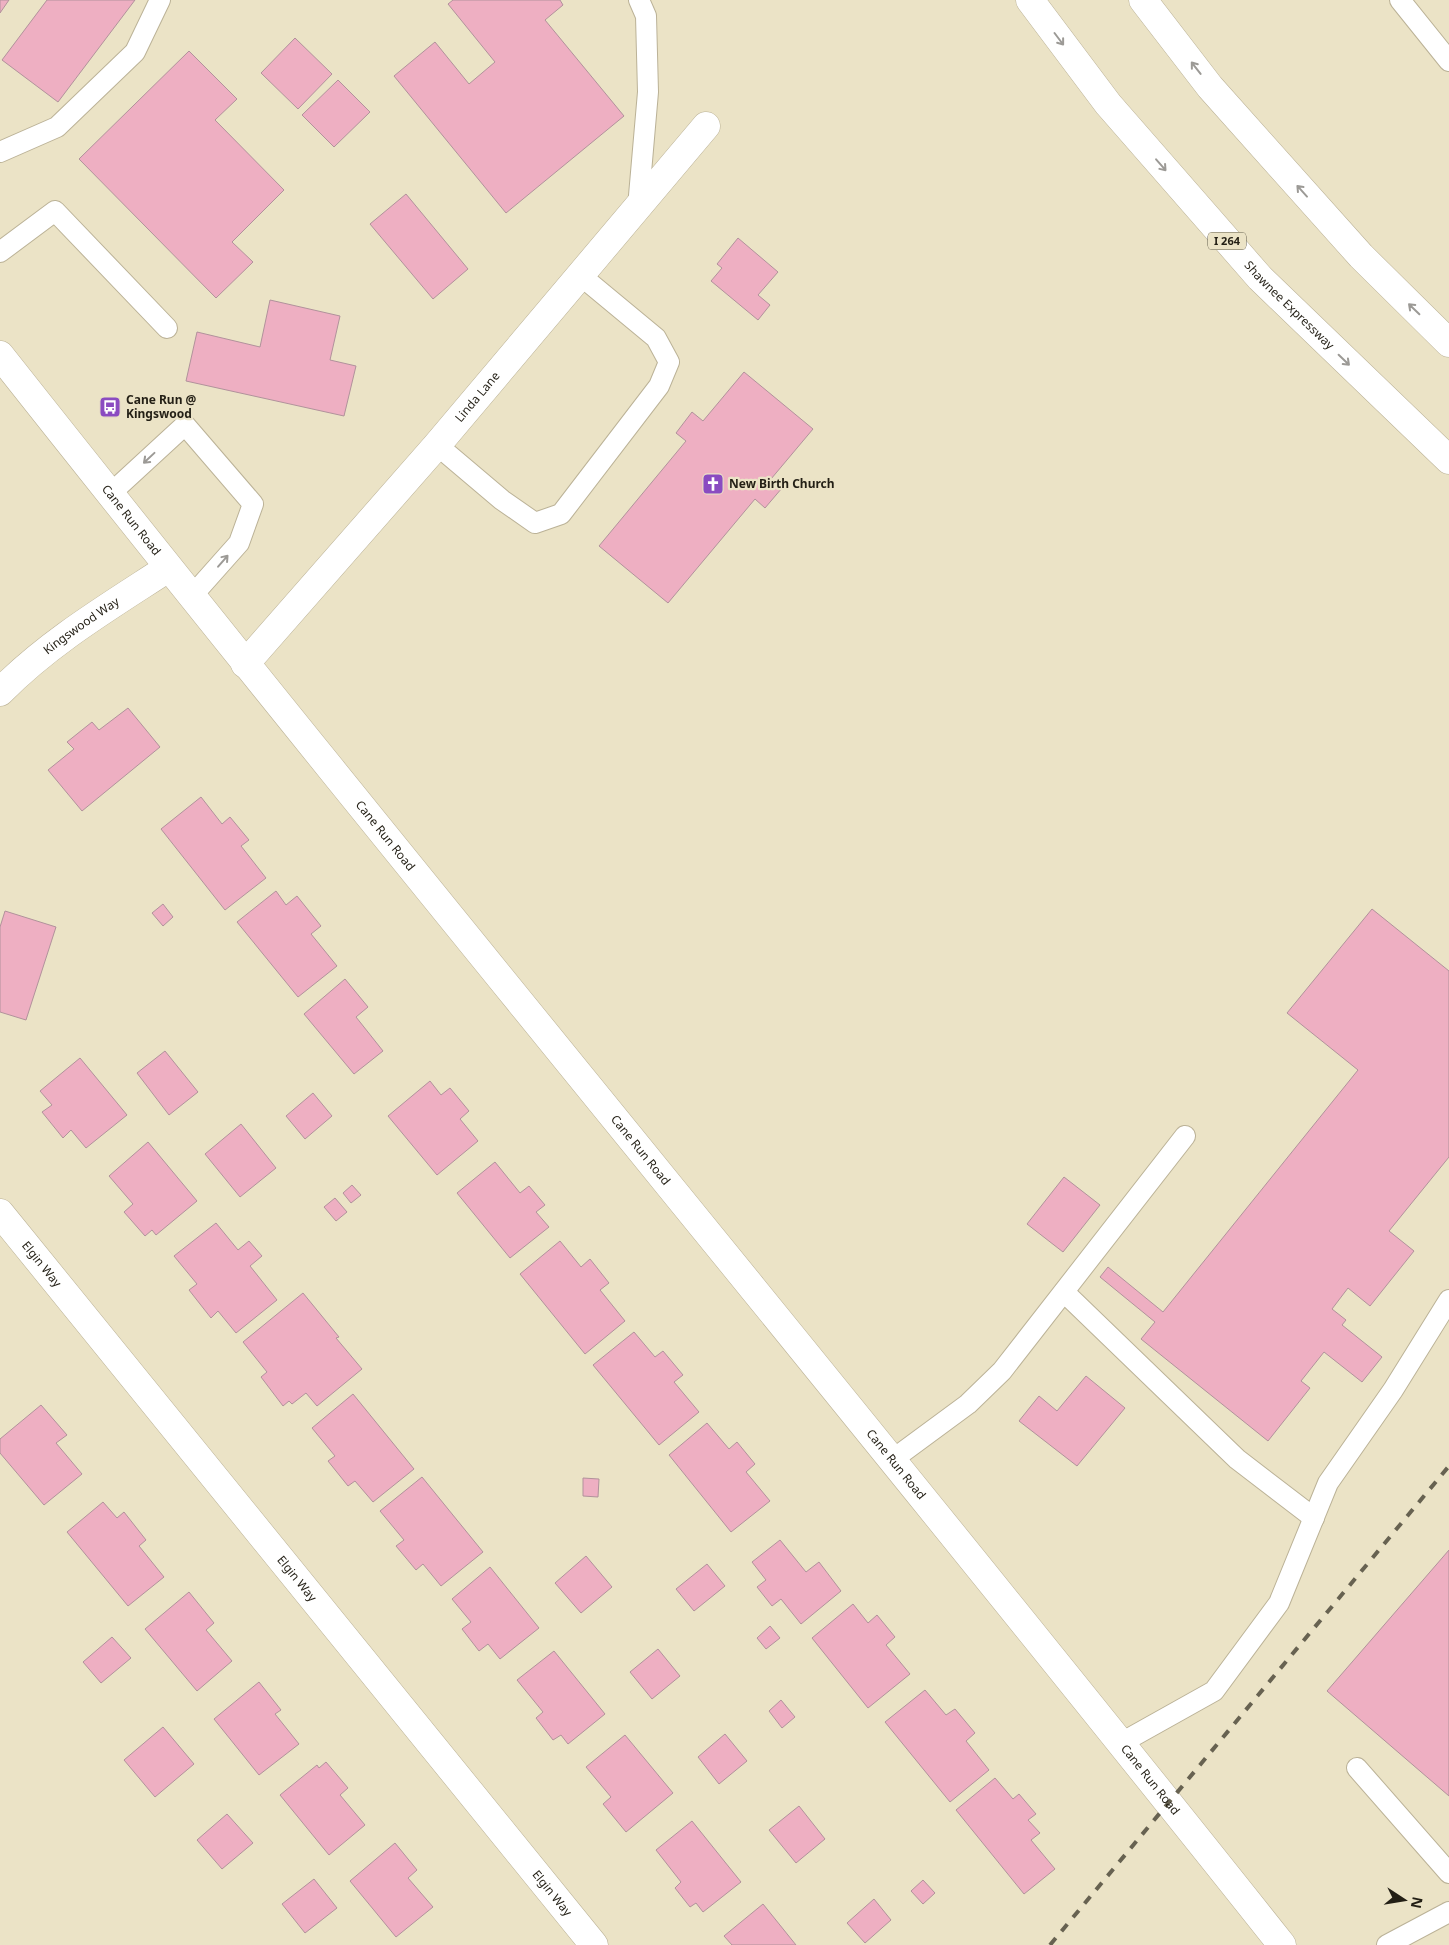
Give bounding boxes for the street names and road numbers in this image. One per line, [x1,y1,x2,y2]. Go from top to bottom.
road number: I 264 [1208,232,1246,250]
street label: Shawnee Expressway [1241,257,1339,354]
street label: Linda Lane [451,368,503,426]
street label: Cane Run Road [98,481,165,559]
street label: Kingswood Way [39,592,123,658]
street label: Cane Run Road [352,797,419,874]
street label: Cane Run Road [607,1111,675,1189]
street label: Elgin Way [18,1237,66,1291]
street label: Cane Run Road [863,1425,930,1503]
street label: Elgin Way [273,1552,322,1606]
street label: Cane Run Road [1117,1741,1184,1818]
street label: Elgin Way [529,1866,577,1920]

